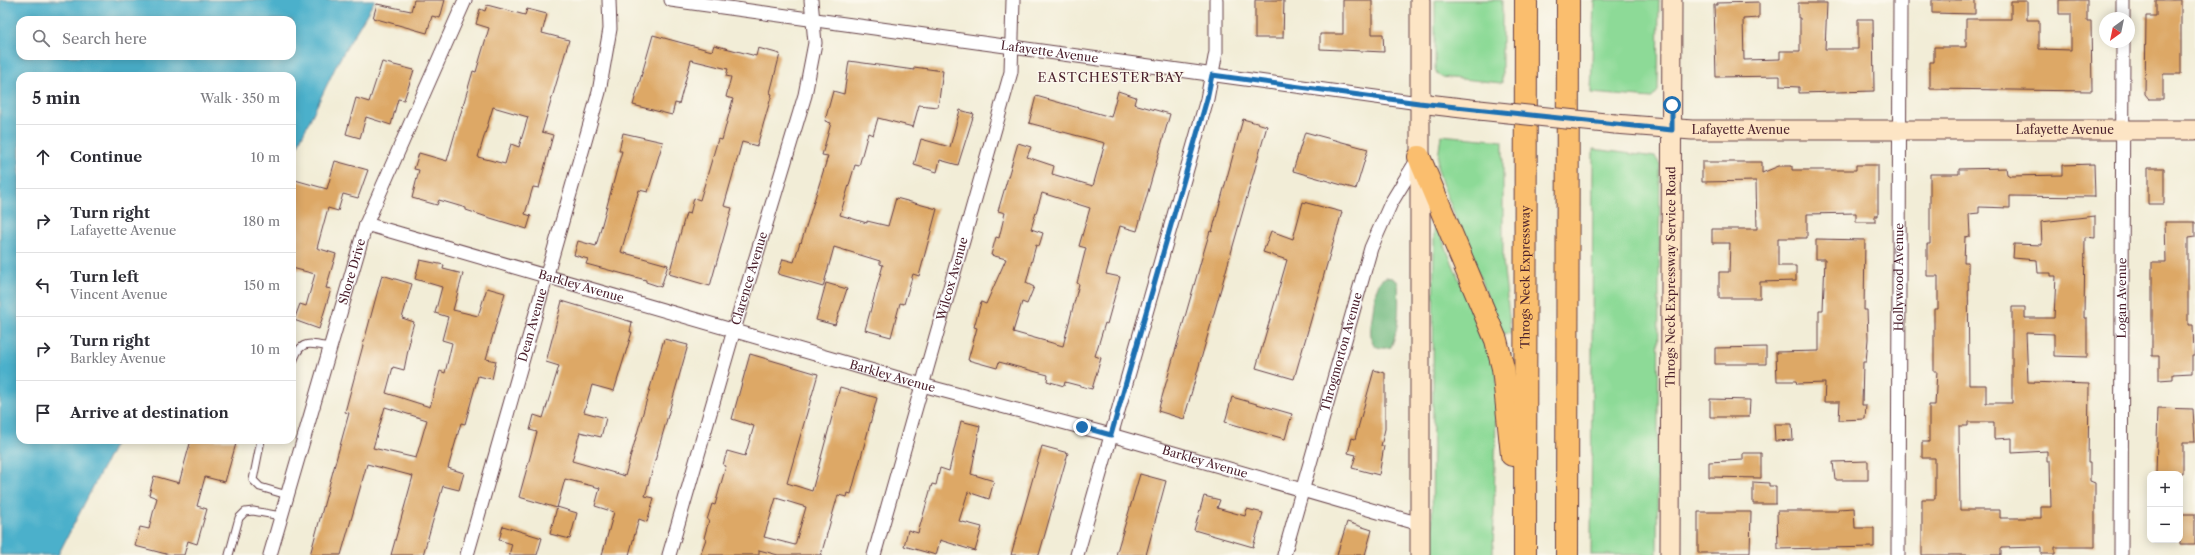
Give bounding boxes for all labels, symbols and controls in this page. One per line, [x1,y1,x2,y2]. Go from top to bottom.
north arrow [2099,12,2135,48]
search box [16,16,296,60]
icon: search [30,27,52,49]
text: Search here [62,29,147,48]
street label: Lafayette Avenue [1000,37,1099,66]
district label: EASTCHESTER BAY [1038,69,1184,85]
text: 5 min [32,88,80,108]
text: Walk · 350 m [200,90,280,106]
route start [1663,96,1681,114]
street label: Lafayette Avenue [1692,122,1790,137]
street label: Lafayette Avenue [2016,122,2114,137]
icon: ahead [32,146,54,168]
text: Continue [70,147,142,166]
text: 10 m [251,149,280,165]
street label: Throgs Neck Expressway Service Road [1663,166,1678,388]
text: Turn right [70,203,150,222]
street label: Throgs Neck Expressway [1517,205,1533,349]
icon: right [32,210,54,232]
text: 180 m [243,213,280,229]
text: Lafayette Avenue [70,222,176,238]
street label: Hollywood Avenue [1891,223,1906,331]
street label: Clarence Avenue [728,230,770,327]
street label: Wilcox Avenue [933,235,971,323]
street label: Shore Drive [335,236,368,306]
street label: Logan Avenue [2114,257,2129,338]
street label: Barkley Avenue [537,266,626,305]
text: Turn left [70,267,139,286]
icon: left [32,274,54,296]
text: 150 m [244,277,280,293]
text: Vincent Avenue [70,286,167,302]
street label: Dean Avenue [514,286,550,364]
street label: Throgmorton Avenue [1317,290,1365,413]
text: Turn right [70,331,150,350]
icon: right [32,338,54,360]
text: 10 m [251,341,280,357]
text: Barkley Avenue [70,350,166,366]
street label: Barkley Avenue [848,356,937,395]
icon: arrive [32,402,54,424]
text: Arrive at destination [70,403,229,422]
route end [1073,418,1091,436]
street label: Barkley Avenue [1160,442,1250,481]
map controls [2147,471,2183,543]
button: + [2147,471,2183,507]
button: − [2147,507,2183,543]

